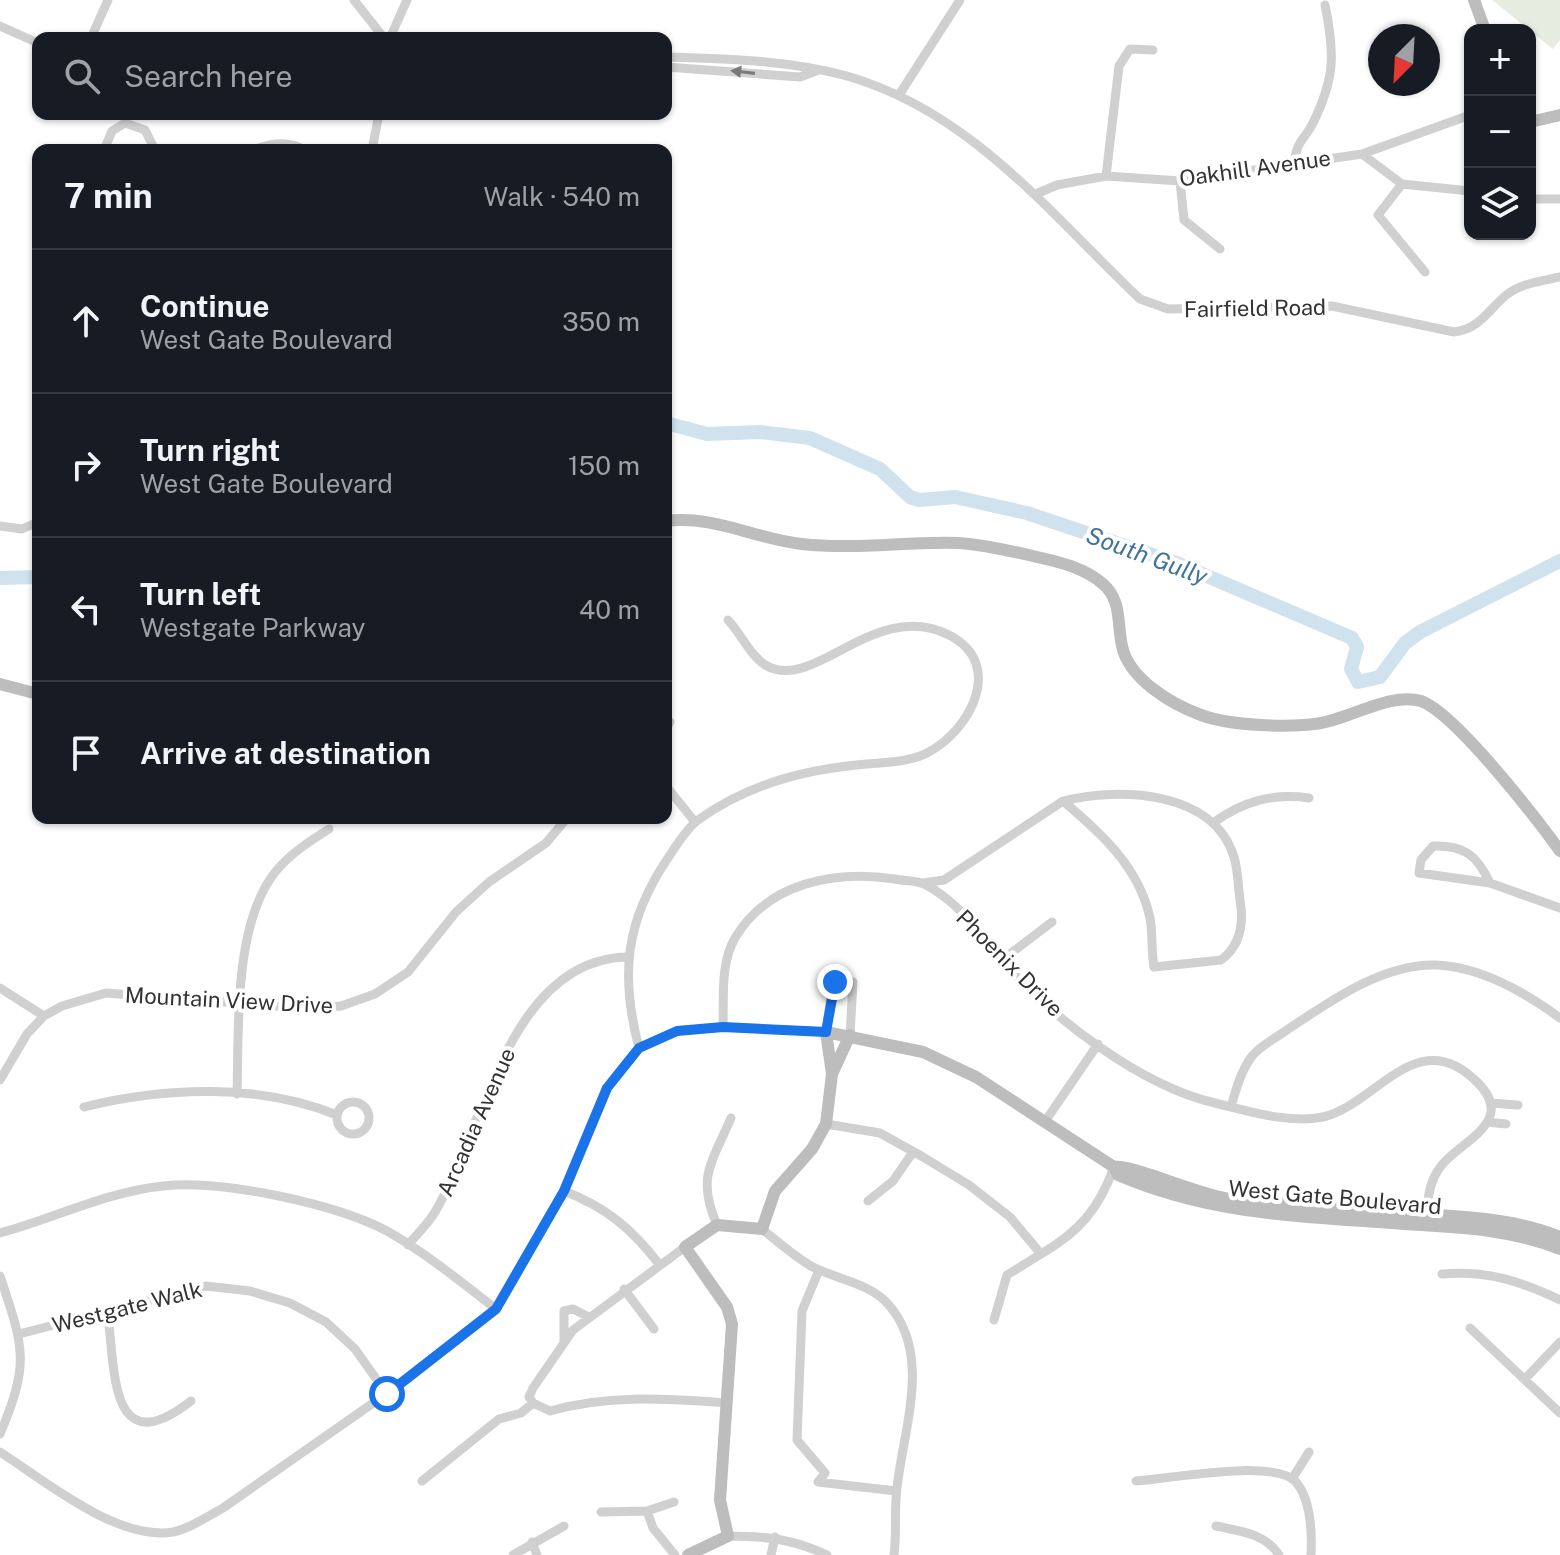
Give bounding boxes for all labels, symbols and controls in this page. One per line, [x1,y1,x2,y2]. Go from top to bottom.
north arrow [1368,24,1440,96]
map controls [1464,24,1536,240]
button: + [1464,24,1536,96]
search box [32,32,672,120]
icon: search [60,54,104,98]
text: Search here [124,58,292,94]
one-way arrow [730,65,755,78]
button: − [1464,96,1536,168]
street label: Oakhill Avenue [1178,145,1332,191]
button: layers [1464,168,1536,240]
text: 7 min [64,176,153,216]
text: Walk · 540 m [483,181,640,212]
text: Continue [140,288,270,324]
street label: Fairfield Road [1184,294,1326,322]
icon: ahead [64,299,108,343]
text: 350 m [562,306,640,337]
text: West Gate Boulevard [140,324,393,355]
text: Turn right [140,432,280,468]
icon: right [64,443,108,487]
text: 150 m [568,450,640,481]
text: West Gate Boulevard [140,468,393,499]
water label: South Gully [1083,520,1212,590]
text: Turn left [140,576,261,612]
icon: left [64,587,108,631]
text: 40 m [579,594,640,625]
text: Westgate Parkway [140,612,365,643]
icon: arrive [64,731,108,775]
text: Arrive at destination [140,735,431,771]
street label: Phoenix Drive [951,904,1069,1022]
route end [817,964,853,1000]
street label: Mountain View Drive [124,982,334,1018]
street label: Arcadia Avenue [432,1044,520,1200]
street label: West Gate Boulevard [1227,1175,1443,1219]
street label: Westgate Walk [49,1276,205,1338]
route start [369,1376,405,1412]

